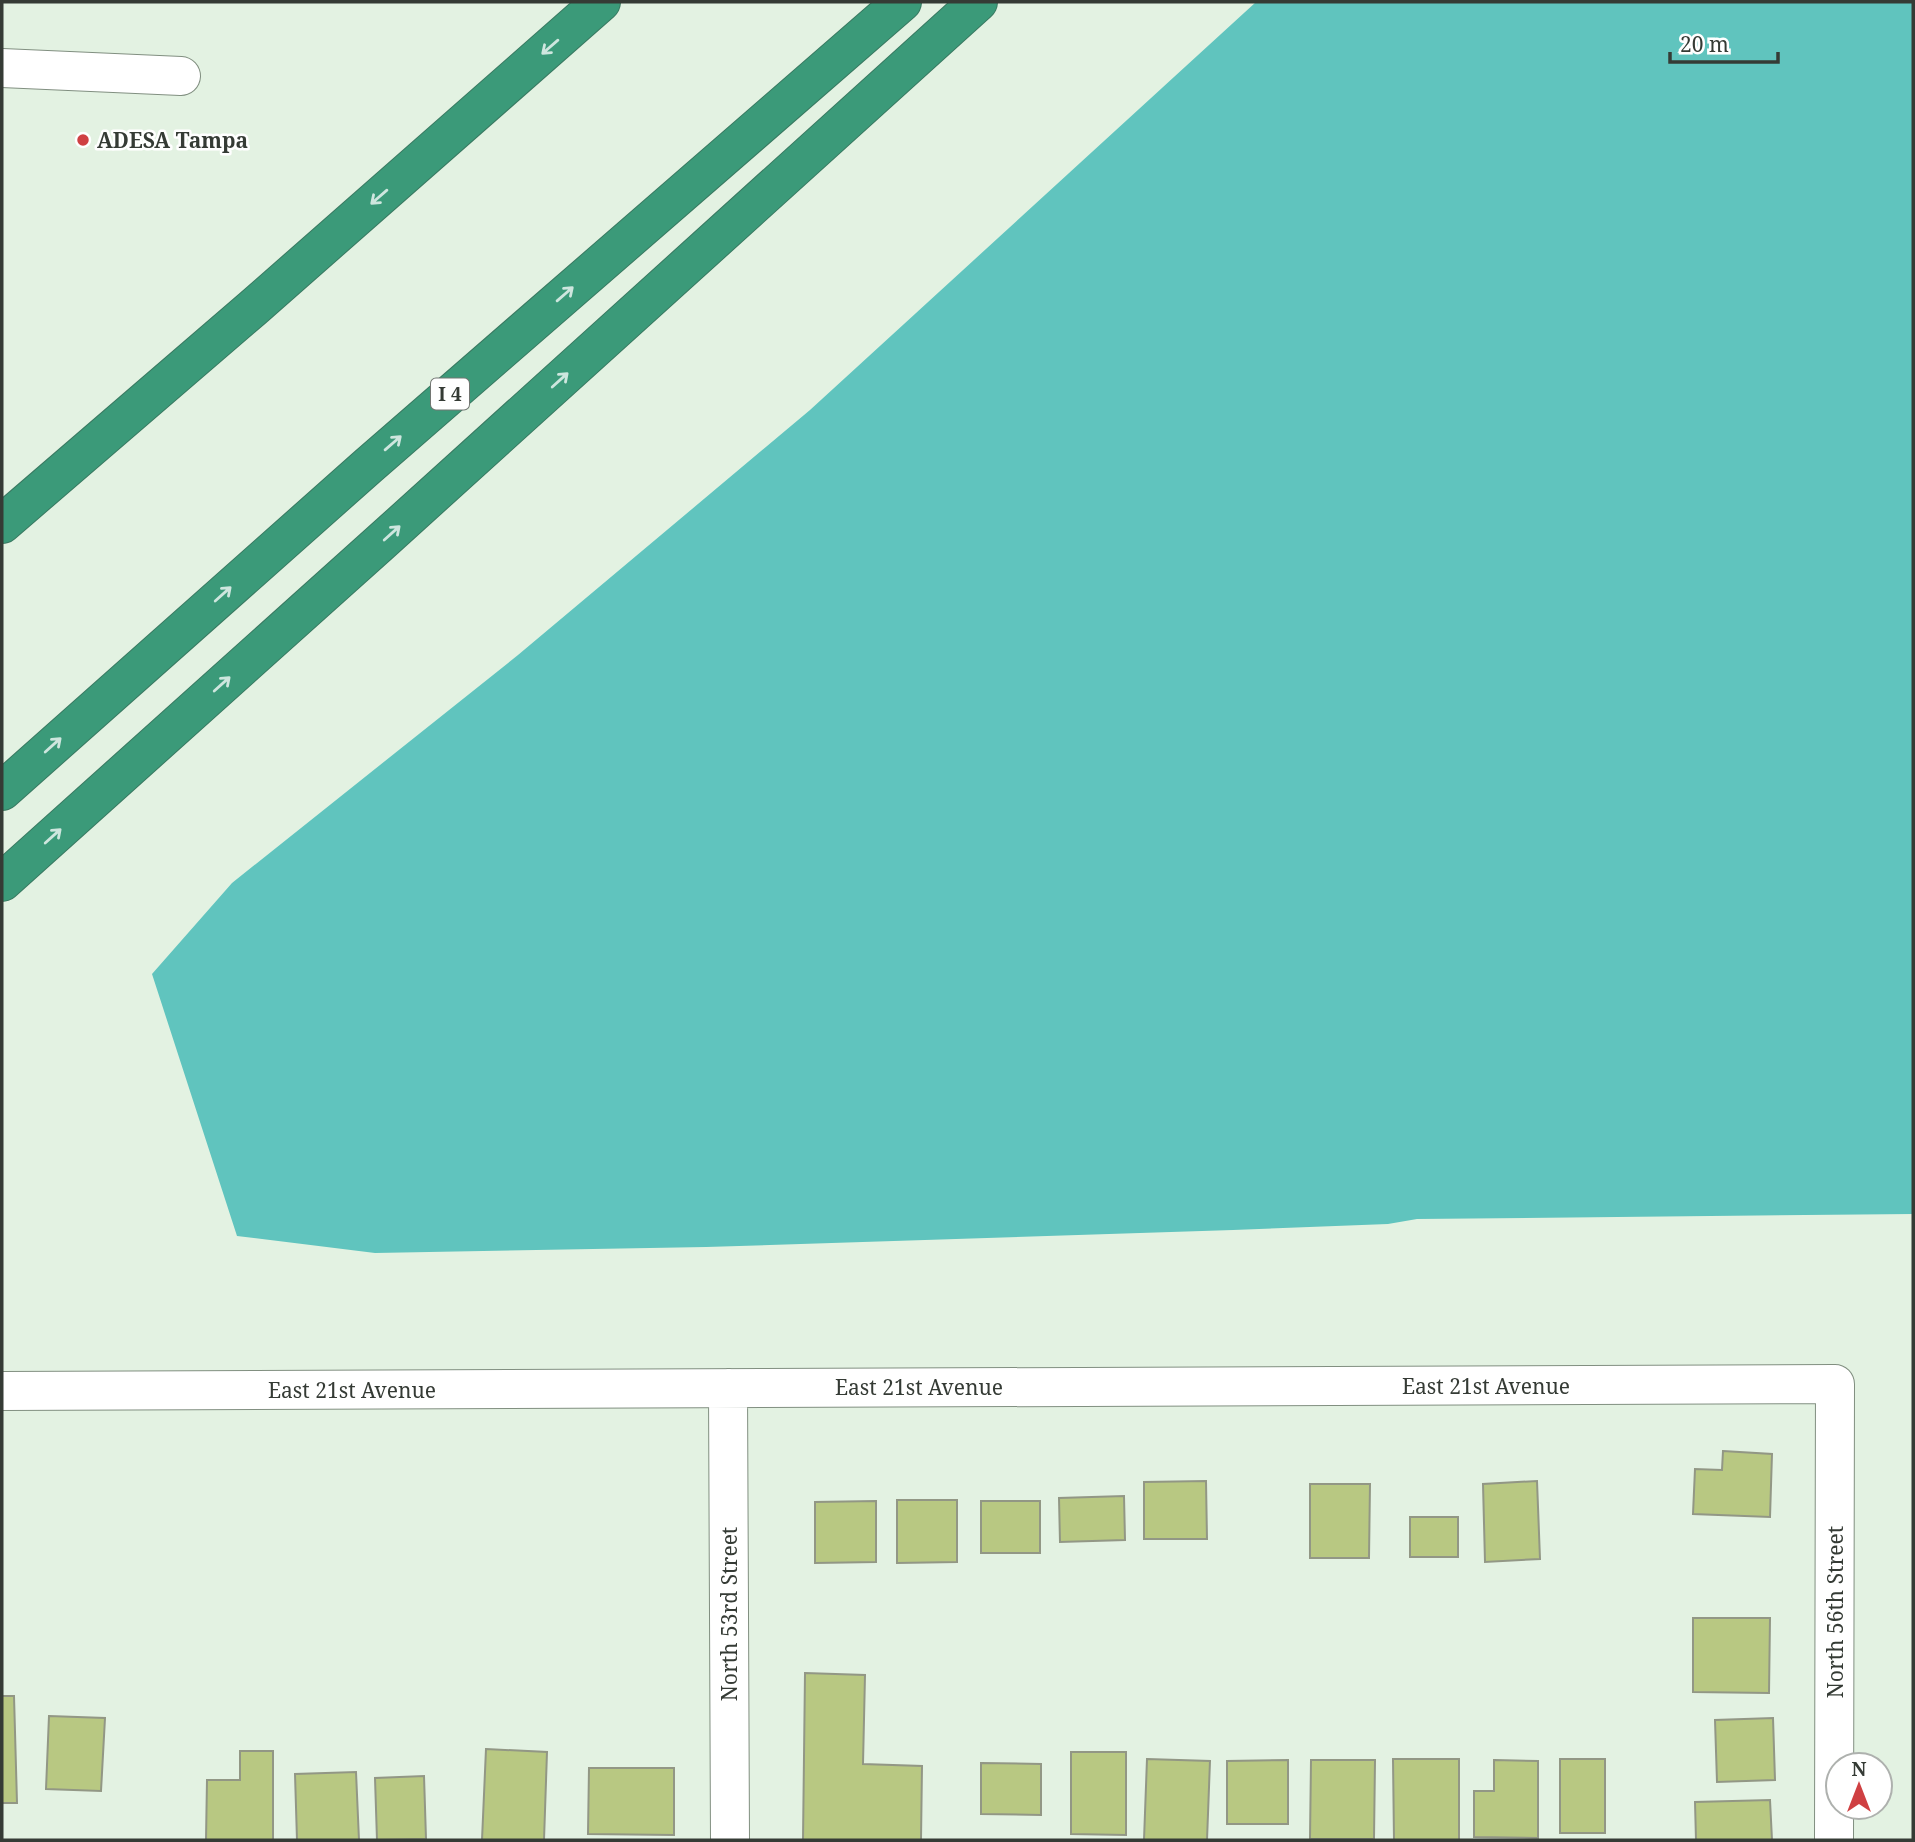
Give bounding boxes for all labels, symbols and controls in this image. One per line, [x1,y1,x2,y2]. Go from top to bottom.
scale bar [1670,21,1778,65]
text: 20 m [1680,30,1729,58]
one-way arrow [541,39,559,55]
place label: ADESA Tampa [97,126,248,154]
marker: ADESA Tampa [75,132,91,148]
one-way arrow [370,189,388,205]
one-way arrow [556,286,574,302]
one-way arrow [551,372,569,388]
road number: I 4 [431,378,469,410]
one-way arrow [384,435,402,451]
one-way arrow [383,524,400,541]
one-way arrow [214,586,232,602]
one-way arrow [213,676,230,693]
one-way arrow [44,737,61,754]
one-way arrow [43,828,61,844]
street label: East 21st Avenue [1402,1372,1570,1400]
street label: East 21st Avenue [835,1373,1003,1401]
street label: East 21st Avenue [268,1376,436,1404]
street label: North 56th Street [1821,1526,1849,1698]
street label: North 53rd Street [715,1527,743,1701]
north arrow [1824,1751,1894,1821]
text: N [1852,1756,1867,1782]

